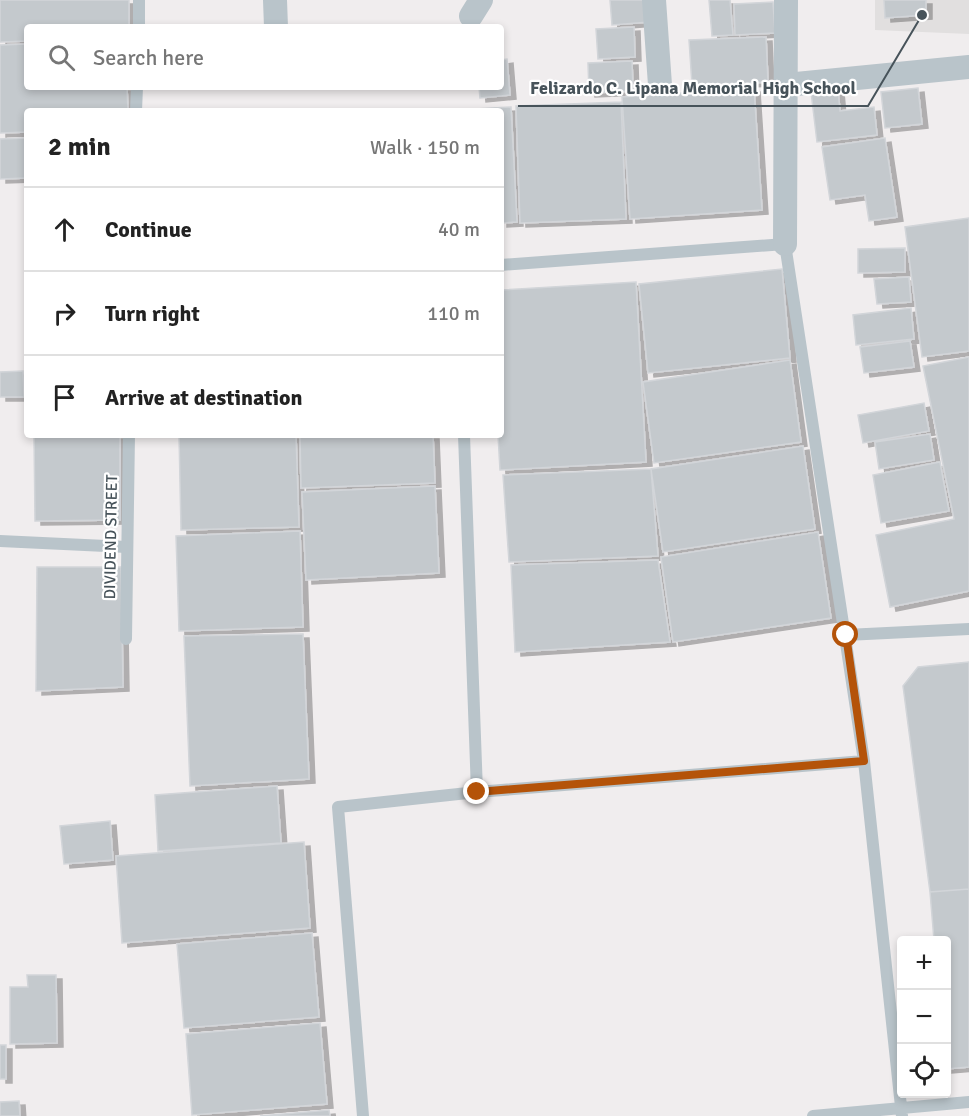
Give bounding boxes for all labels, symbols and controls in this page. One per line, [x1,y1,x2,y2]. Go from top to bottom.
search box [24,24,504,90]
icon: search [45,41,78,74]
text: Search here [93,44,204,71]
callout: Felizardo C. Lipana Memorial High School [518,70,868,106]
text: Felizardo C. Lipana Memorial High School [530,77,856,99]
text: 2 min [48,131,111,163]
text: Walk · 150 m [370,135,480,160]
icon: ahead [48,213,81,246]
text: Continue [105,216,192,243]
text: 40 m [438,217,480,242]
icon: right [48,297,81,330]
text: Turn right [105,300,200,327]
text: 110 m [427,301,480,326]
icon: arrive [48,381,81,414]
text: Arrive at destination [105,384,302,411]
street label: DIVIDEND STREET [100,474,122,600]
route start [832,621,858,647]
route end [463,778,489,804]
map controls [897,936,951,1098]
button: + [897,936,951,990]
button: − [897,990,951,1044]
button: locate [897,1044,951,1098]

